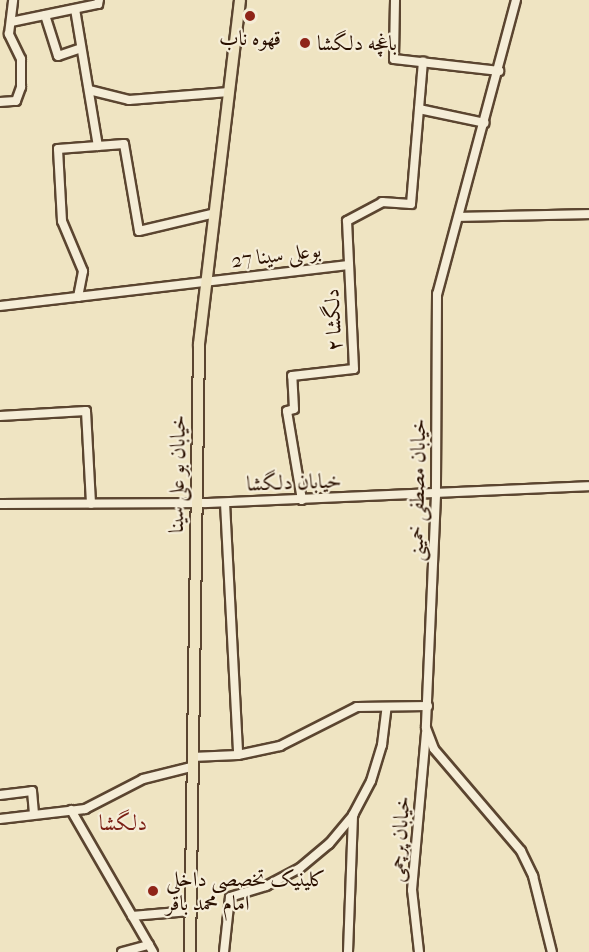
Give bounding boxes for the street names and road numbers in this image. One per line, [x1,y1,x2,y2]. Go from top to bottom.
street label: بوعلی سینا 27 [230,237,322,273]
street label: دلگشا ۲ [319,288,347,352]
street label: خیابان بو علی سینا [163,415,191,533]
street label: خیابان مصطفی خمینی [403,418,431,562]
street label: خیابان دلگشا [246,468,342,496]
street label: خیابان پرچمی [383,795,415,883]

